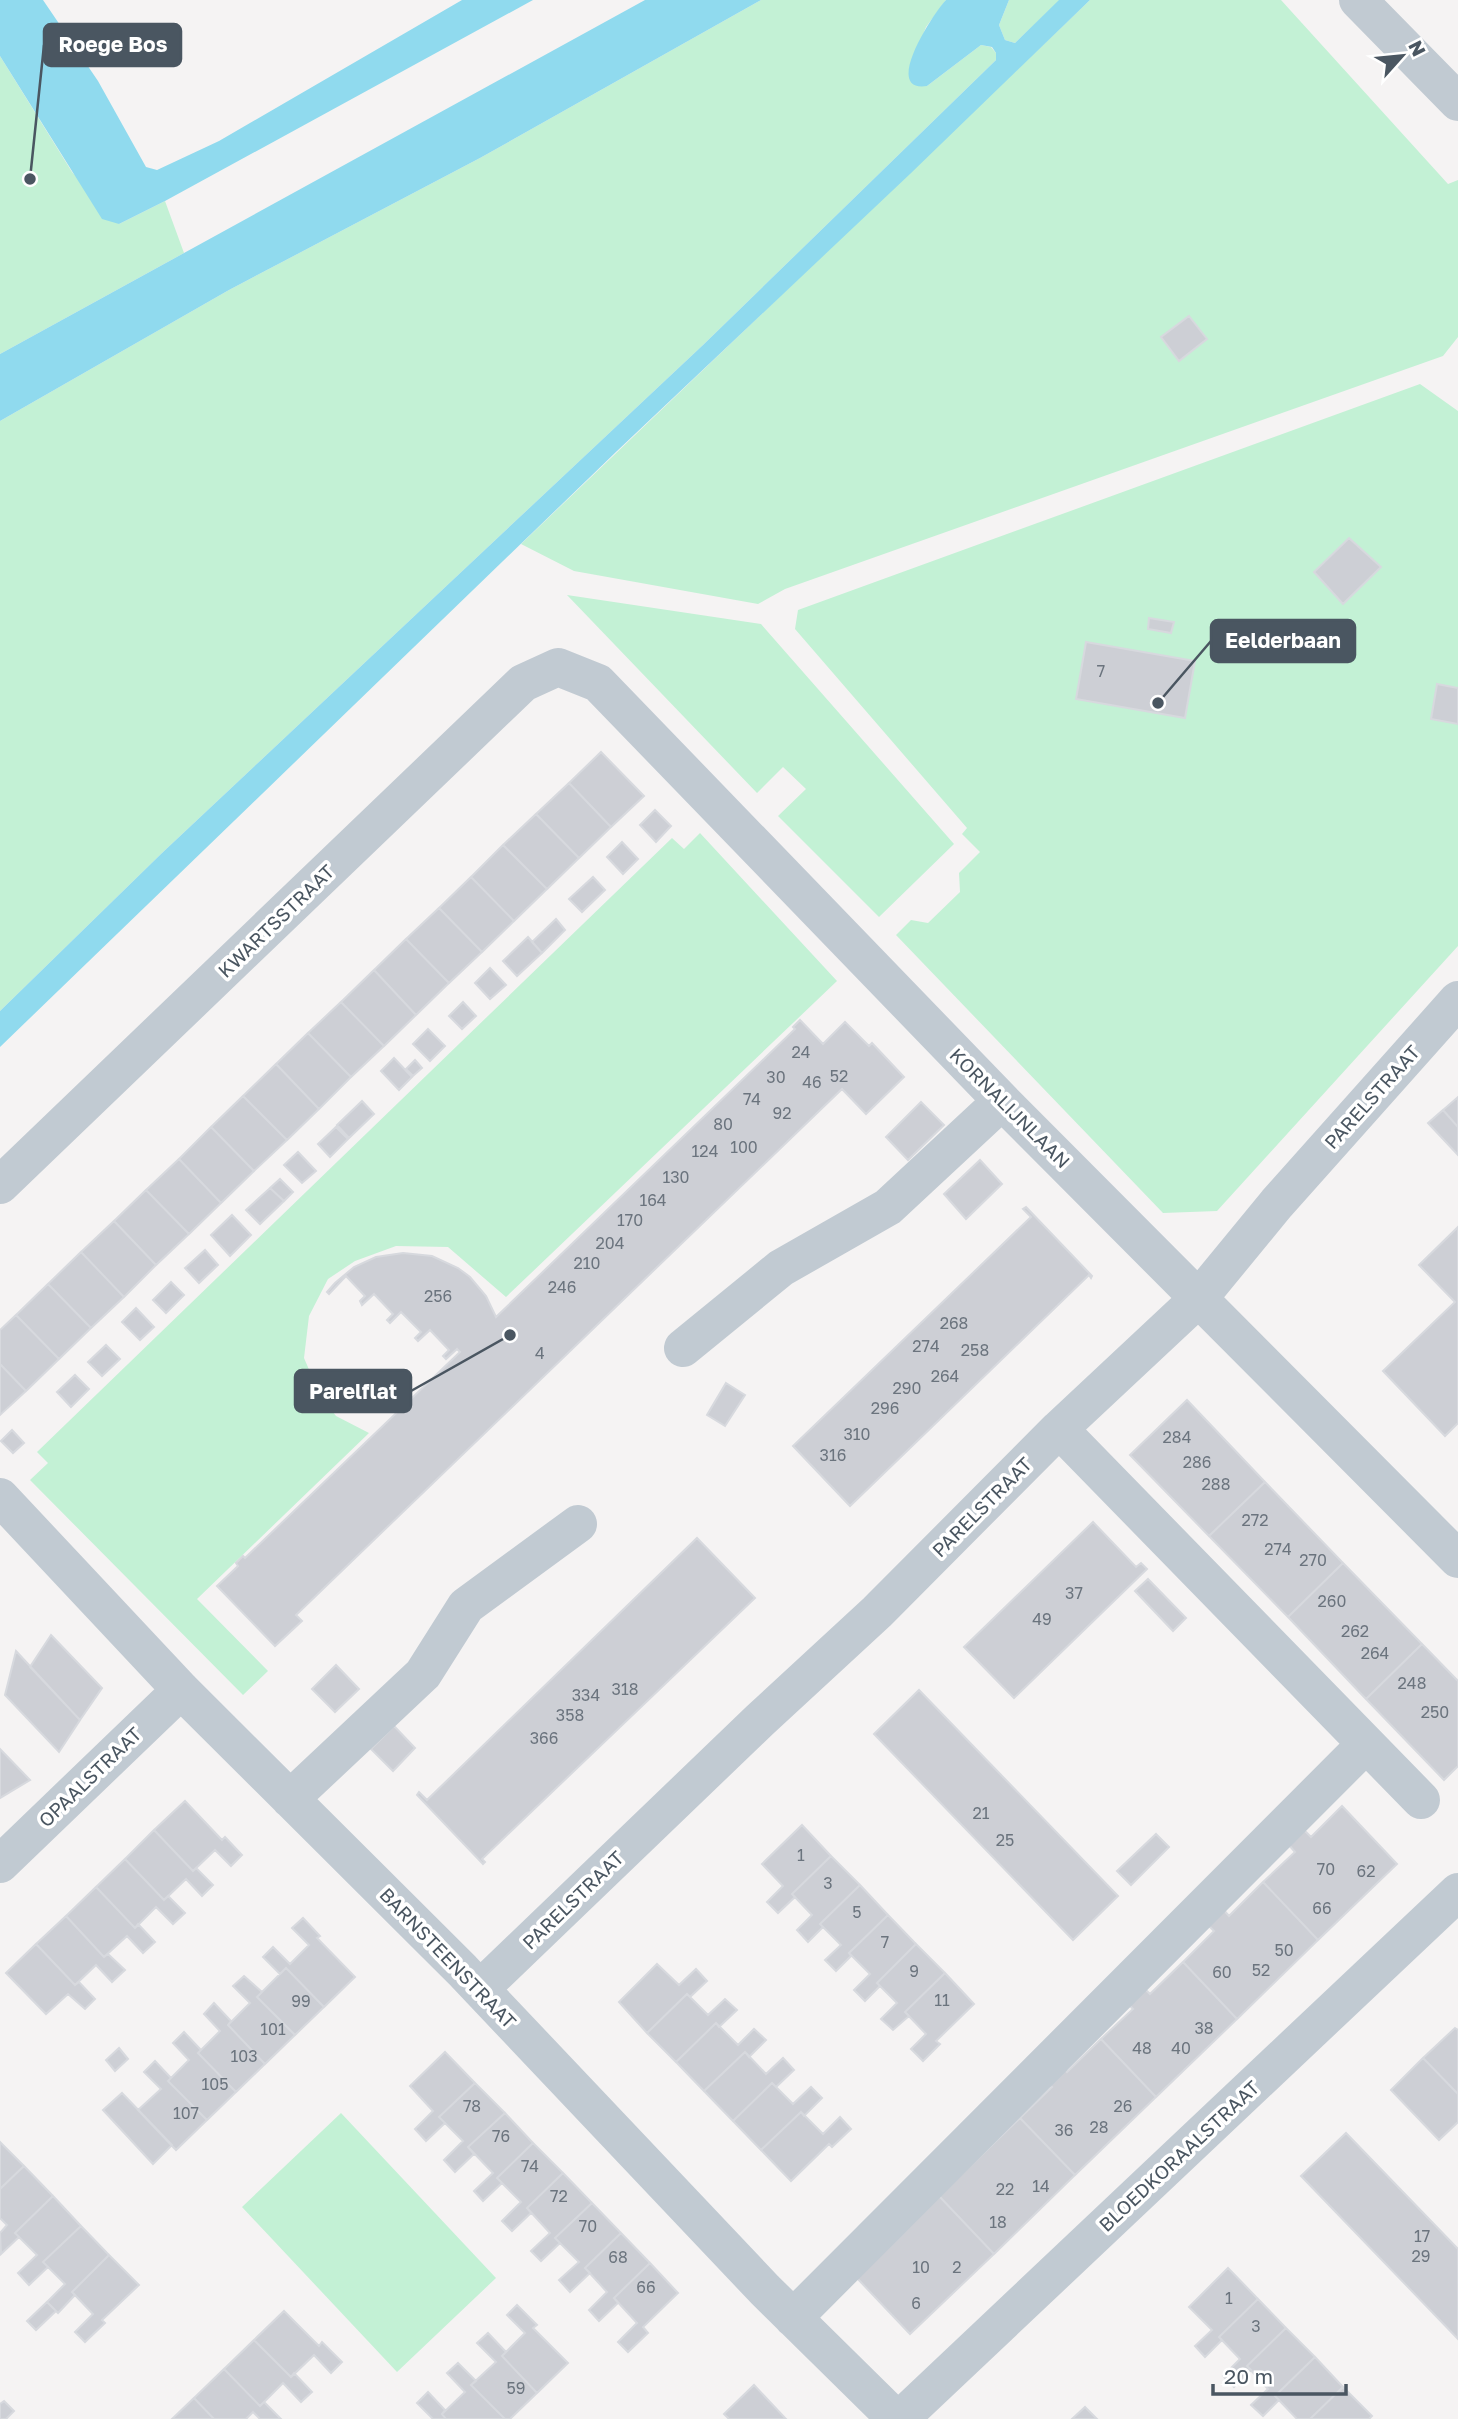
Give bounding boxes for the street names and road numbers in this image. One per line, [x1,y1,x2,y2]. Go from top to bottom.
street label: KWARTSSTRAAT [213,859,339,982]
street label: PARELSTRAAT [1319,1040,1424,1153]
street label: KORNALIJNLAAN [946,1043,1075,1172]
street label: PARELSTRAAT [927,1452,1036,1561]
street label: OPAALSTRAAT [33,1722,146,1831]
street label: PARELSTRAAT [517,1846,628,1954]
street label: BARNSTEENSTRAAT [375,1883,522,2033]
street label: BLOEDKORAALSTRAAT [1094,2075,1264,2236]

